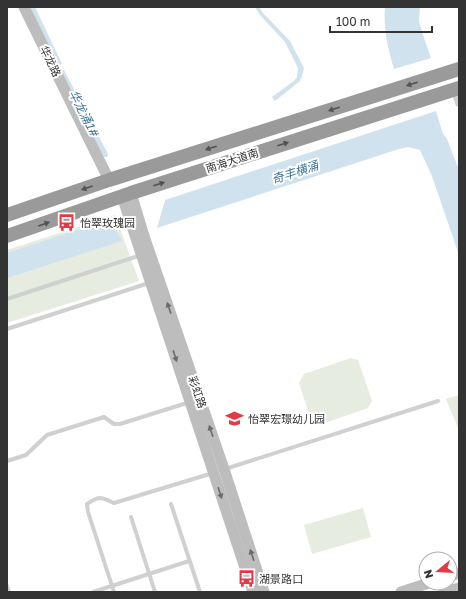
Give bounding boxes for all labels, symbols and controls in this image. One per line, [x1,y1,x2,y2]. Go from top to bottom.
scale bar [330,8,432,34]
text: 100 m [336,14,370,29]
street label: 华龙路 [38,43,64,79]
one-way arrow [406,81,418,87]
water label: 华龙涌1# [66,87,102,139]
one-way arrow [328,106,340,112]
one-way arrow [277,141,289,147]
street label: 南海大道南 [204,145,260,175]
one-way arrow [204,145,216,151]
water label: 奇丰横涌 [270,157,322,187]
one-way arrow [153,181,165,187]
one-way arrow [80,185,92,191]
bus stop icon: 怡翠玫瑰园 [57,212,77,232]
place label: 怡翠玫瑰园 [80,216,135,229]
one-way arrow [38,220,50,226]
one-way arrow [166,302,172,314]
one-way arrow [172,350,178,362]
street label: 彩虹路 [186,374,210,410]
school or university icon: 怡翠宏璟幼儿园 [225,408,245,428]
place label: 怡翠宏璟幼儿园 [248,412,325,425]
one-way arrow [208,425,214,437]
one-way arrow [217,487,223,499]
one-way arrow [249,549,255,561]
north arrow [418,551,458,591]
bus stop icon: 湖景路口 [236,568,256,588]
text: N [421,568,435,580]
place label: 湖景路口 [259,572,303,585]

